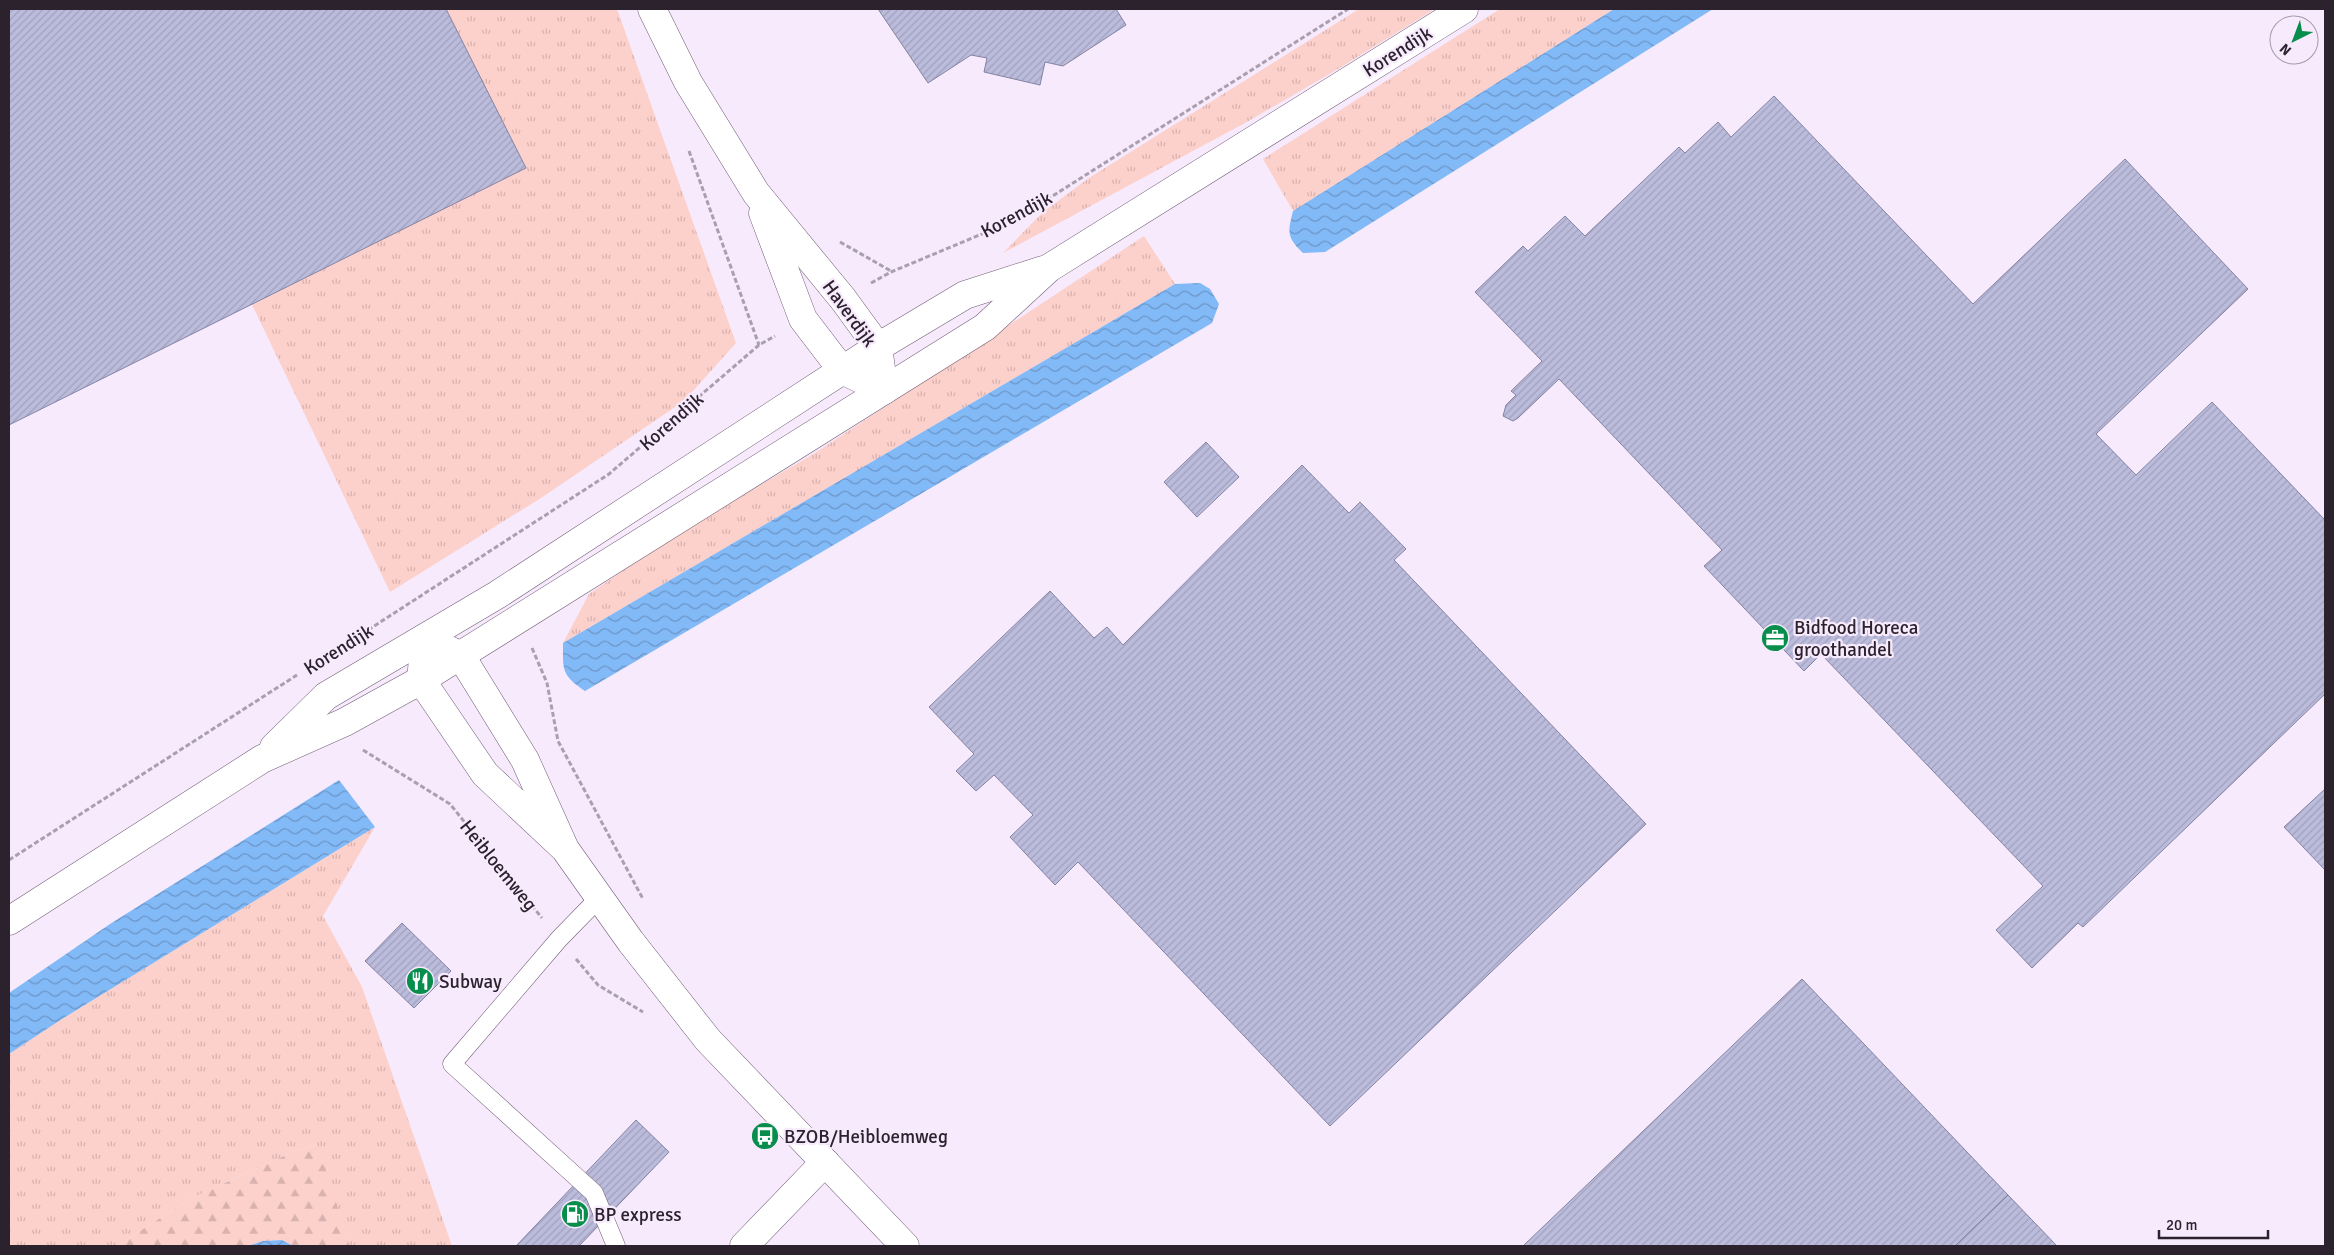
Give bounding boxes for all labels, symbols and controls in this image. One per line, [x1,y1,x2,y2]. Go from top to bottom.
north arrow [2269,15,2319,65]
street label: Korendijk [1358,21,1437,83]
text: N [2276,40,2295,59]
street label: Korendijk [977,186,1057,244]
street label: Haverdijk [817,275,882,352]
street label: Korendijk [635,387,709,456]
place label: Bidfood Horeca groothandel [1794,616,1918,662]
street label: Korendijk [299,619,378,681]
office icon: Bidfood Horeca groothandel [1760,623,1790,653]
street label: Heibloemweg [454,815,542,916]
restaurant icon: Subway [405,966,435,996]
place label: Subway [439,970,502,994]
bus stop icon: BZOB/Heibloemweg [750,1121,780,1151]
place label: BZOB/Heibloemweg [784,1125,948,1149]
fuel station icon: BP express [560,1199,590,1229]
place label: BP express [594,1203,682,1227]
scale bar [2159,1208,2268,1240]
text: 20 m [2166,1216,2197,1234]

